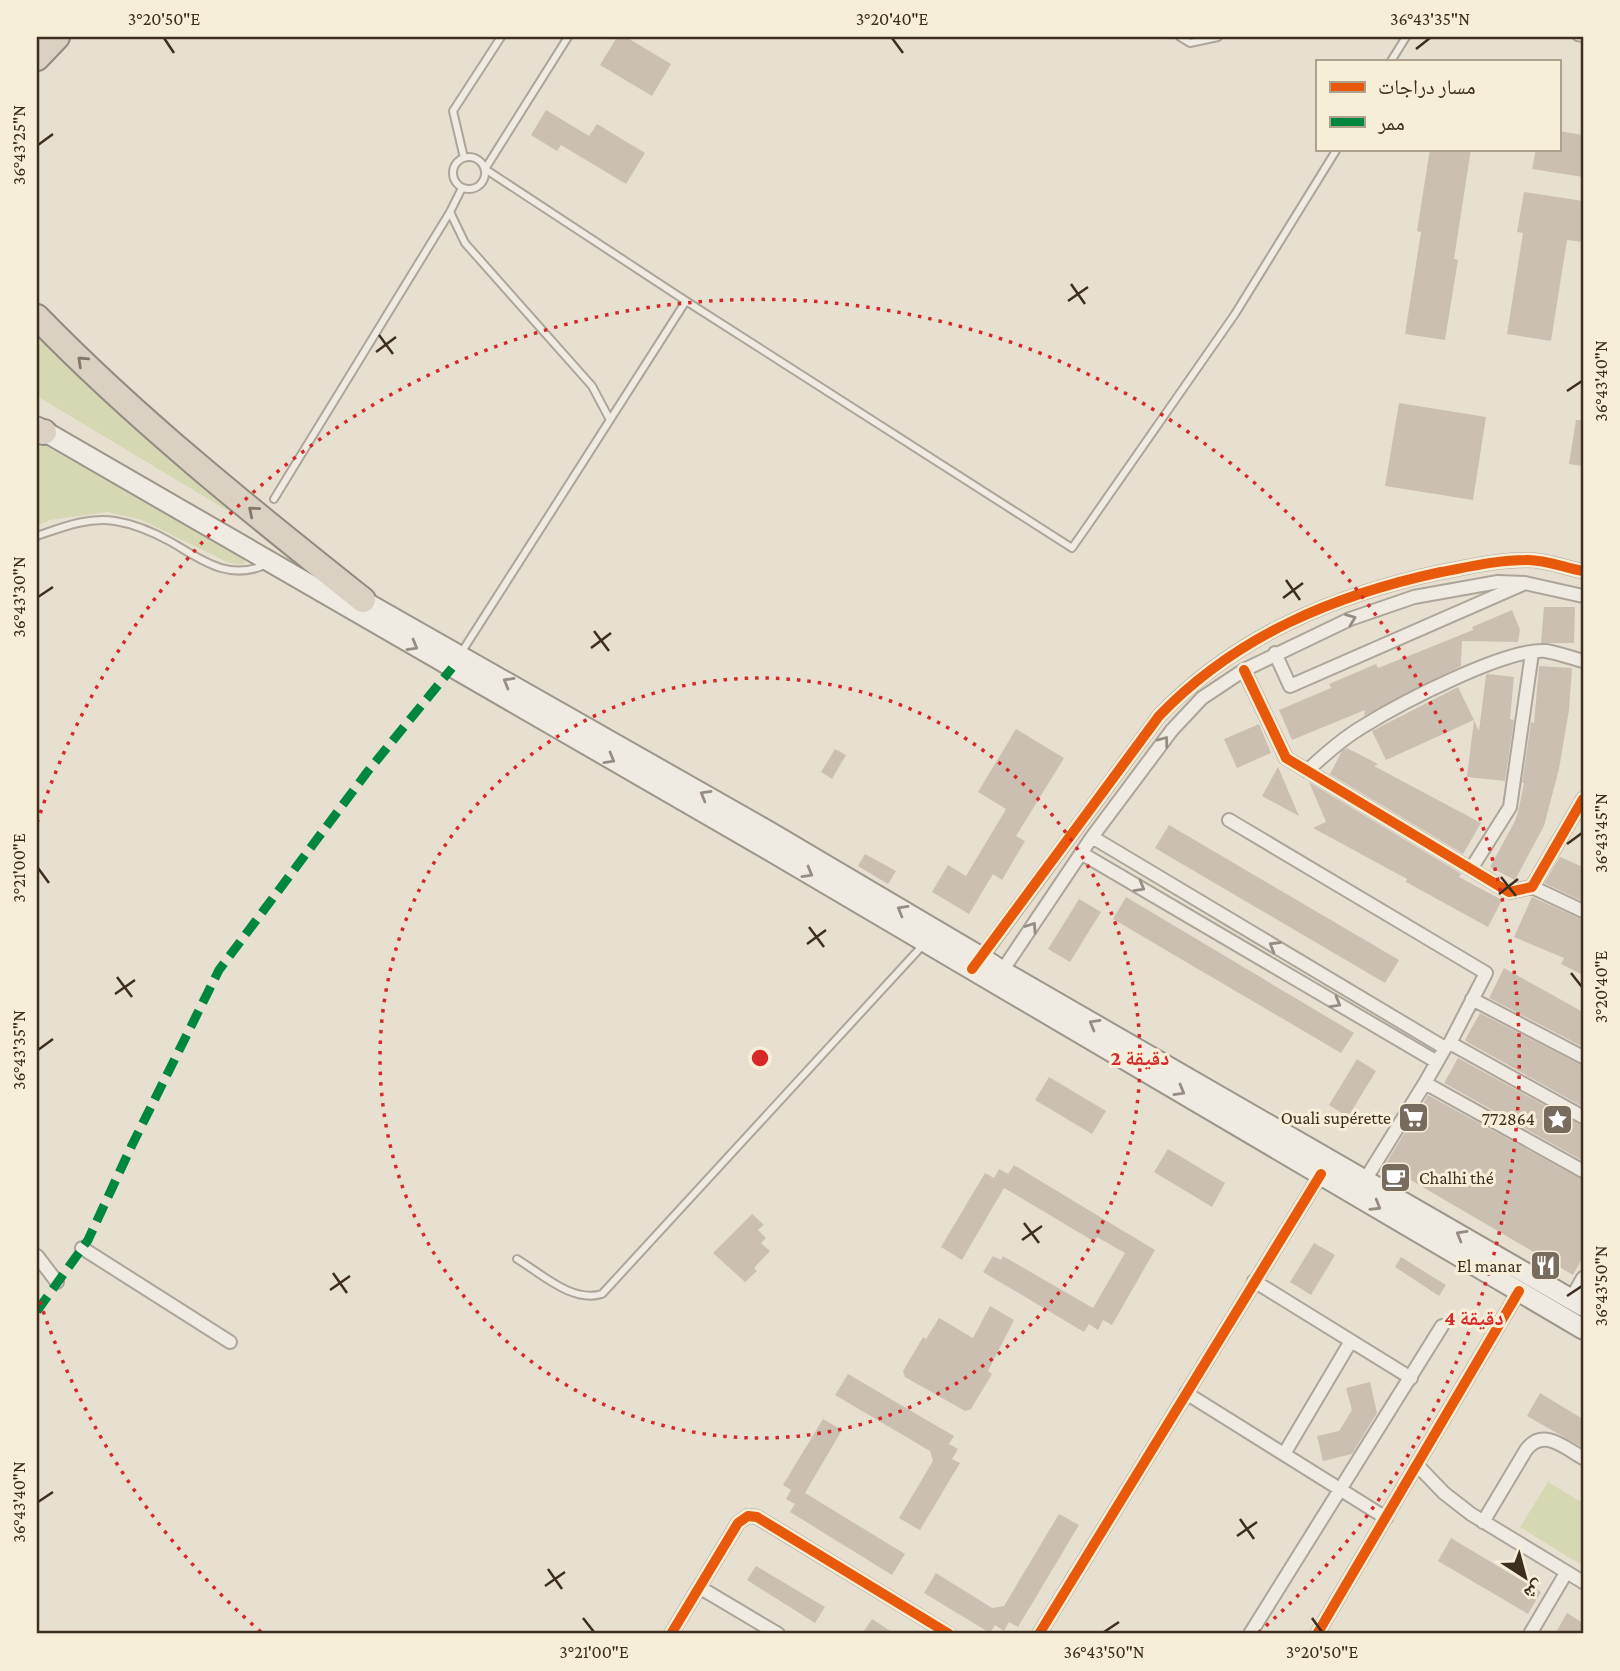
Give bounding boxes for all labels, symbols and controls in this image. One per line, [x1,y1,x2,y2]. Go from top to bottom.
text: 3°20'50"E [128,9,200,29]
text: 3°20'40"E [856,9,929,29]
text: 36°43'35"N [1390,9,1470,29]
legend [1316,60,1560,150]
text: مسار دراجات [1378,75,1476,99]
text: 36°43'25"N [9,105,29,185]
text: ممر [1377,111,1405,135]
text: 36°43'40"N [1591,340,1611,422]
one-way arrow [77,357,90,370]
one-way arrow [248,507,260,520]
text: 36°43'30"N [9,556,29,638]
one-way arrow [1345,613,1357,627]
one-way arrow [406,638,419,651]
one-way arrow [502,677,515,690]
one-way arrow [1155,737,1168,749]
one-way arrow [603,751,616,764]
one-way arrow [700,790,712,803]
text: 36°43'45"N [1591,793,1611,873]
text: 3°21'00"E [9,833,29,903]
one-way arrow [800,865,813,878]
one-way arrow [1132,879,1145,892]
one-way arrow [896,905,909,918]
one-way arrow [1023,921,1036,934]
one-way arrow [1269,941,1282,954]
text: 3°20'40"E [1591,950,1611,1023]
one-way arrow [1328,995,1341,1008]
text: 36°43'35"N [9,1010,29,1090]
one-way arrow [1088,1019,1101,1032]
centre of rings [748,1046,772,1070]
text: 2 دقيقة [1111,1046,1169,1070]
one-way arrow [1172,1083,1185,1096]
supermarket icon: Ouali supérette [1397,1101,1431,1135]
place icon: 772864 [1541,1102,1575,1136]
place label: Ouali supérette [1281,1108,1391,1128]
place label: 772864 [1482,1109,1535,1129]
cafe icon: Chalhi thé [1379,1161,1413,1195]
place label: Chalhi thé [1419,1168,1494,1188]
one-way arrow [1369,1198,1382,1211]
one-way arrow [1455,1230,1468,1243]
text: 36°43'50"N [1591,1245,1611,1327]
restaurant icon: El manar [1528,1249,1562,1283]
place label: El manar [1457,1256,1523,1276]
text: 4 دقيقة [1444,1306,1504,1330]
text: 36°43'40"N [9,1461,29,1543]
north arrow [1490,1542,1560,1612]
text: ش [1520,1575,1549,1605]
text: 3°21'00"E [559,1642,629,1662]
text: 36°43'50"N [1063,1642,1145,1662]
text: 3°20'50"E [1286,1642,1358,1662]

